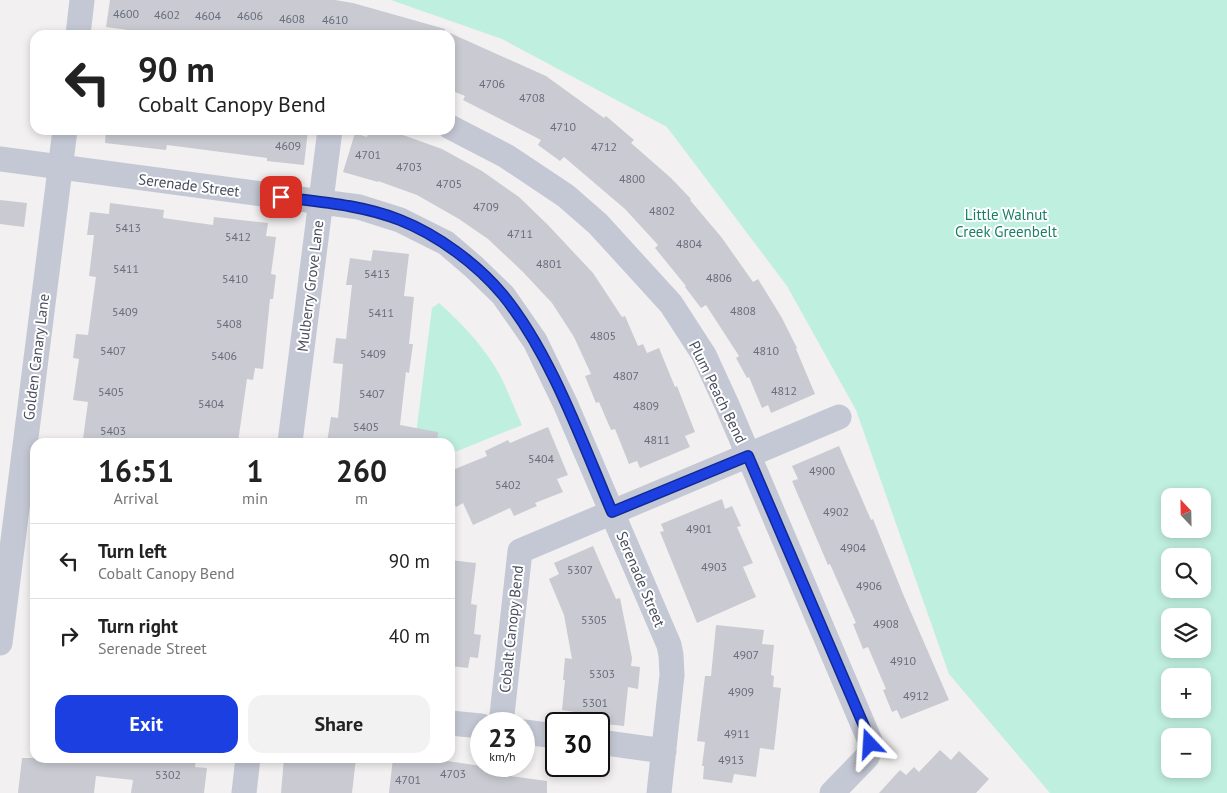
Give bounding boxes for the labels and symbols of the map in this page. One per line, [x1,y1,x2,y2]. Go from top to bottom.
house number: 4600 [113,6,140,21]
house number: 4602 [154,7,180,22]
house number: 4604 [195,8,222,23]
house number: 4606 [237,8,263,23]
house number: 4608 [279,11,305,26]
house number: 4610 [322,12,349,27]
house number: 4706 [479,76,505,91]
house number: 4708 [519,90,545,105]
house number: 4710 [550,119,577,134]
house number: 4609 [275,138,301,153]
house number: 4712 [591,139,617,154]
house number: 4701 [355,147,381,162]
house number: 4703 [396,159,422,174]
street label: Serenade Street [137,169,241,201]
house number: 4800 [619,171,646,186]
pin [260,176,302,218]
house number: 4705 [436,176,462,191]
house number: 4709 [473,199,499,214]
house number: 4802 [649,203,675,218]
park label: Little Walnut Creek Greenbelt [955,205,1057,241]
street label: Mulberry Grove Lane [293,219,327,353]
house number: 5413 [115,220,141,235]
house number: 4711 [507,226,533,241]
house number: 5412 [225,229,251,244]
house number: 4804 [676,236,703,251]
house number: 4801 [536,256,562,271]
house number: 5411 [113,261,139,276]
house number: 5413 [364,266,390,281]
house number: 4806 [706,270,732,285]
house number: 5410 [222,271,249,286]
street label: Golden Canary Lane [19,293,53,421]
house number: 4808 [730,303,756,318]
house number: 5409 [112,304,138,319]
house number: 5411 [368,305,394,320]
house number: 5408 [216,316,242,331]
house number: 4805 [590,328,616,343]
street label: Plum Peach Bend [685,338,751,446]
house number: 5407 [100,343,126,358]
house number: 4810 [753,343,780,358]
house number: 5409 [360,346,386,361]
house number: 5406 [211,348,237,363]
house number: 4807 [613,368,639,383]
house number: 4812 [771,383,797,398]
house number: 5405 [98,384,124,399]
house number: 5407 [359,386,385,401]
house number: 5404 [198,396,225,411]
house number: 4809 [633,398,659,413]
house number: 5405 [353,419,379,434]
house number: 5403 [100,423,126,438]
house number: 4811 [644,432,670,447]
house number: 5404 [528,451,555,466]
house number: 4900 [809,463,836,478]
house number: 5402 [495,477,521,492]
north arrow [1161,488,1211,538]
house number: 4902 [823,504,849,519]
house number: 4901 [686,521,712,536]
street label: Serenade Street [612,528,670,630]
house number: 4904 [840,540,867,555]
house number: 4903 [701,559,727,574]
house number: 5307 [567,562,593,577]
street label: Cobalt Canopy Bend [495,564,527,694]
house number: 4906 [856,578,882,593]
house number: 5305 [581,612,607,627]
house number: 4908 [873,616,899,631]
house number: 4907 [733,647,759,662]
house number: 4910 [890,653,917,668]
house number: 5303 [589,666,615,681]
house number: 4909 [728,684,754,699]
house number: 4912 [903,688,929,703]
house number: 5301 [582,695,608,710]
speed limit sign: 30 [545,712,610,777]
position arrow [843,717,895,769]
house number: 4911 [724,726,750,741]
house number: 4913 [718,752,744,767]
house number: 4703 [440,766,466,781]
house number: 5302 [155,767,181,782]
house number: 4701 [395,772,421,787]

